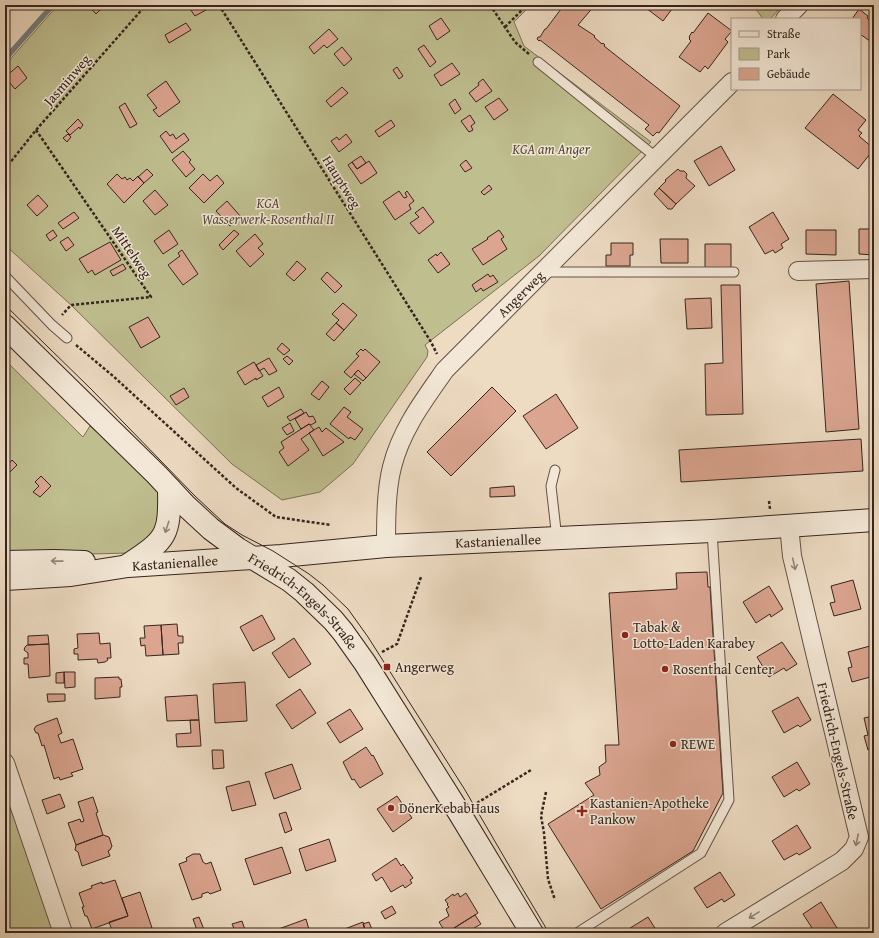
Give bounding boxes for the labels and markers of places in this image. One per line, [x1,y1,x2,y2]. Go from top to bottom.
place label: Tabak & Lotto-Laden Karabey [633,617,755,653]
marker: Tabak & Lotto-Laden Karabey [620,630,630,640]
place label: Angerweg [395,657,454,677]
place label: Rosenthal Center [673,659,774,679]
marker: Angerweg [382,662,392,672]
marker: Rosenthal Center [660,664,670,674]
place label: REWE [681,734,715,754]
marker: REWE [668,739,678,749]
place label: Kastanien-Apotheke Pankow [590,793,709,829]
place label: DönerKebabHaus [399,798,500,818]
marker: DönerKebabHaus [386,803,396,813]
marker: Kastanien-Apotheke Pankow [577,806,587,816]

